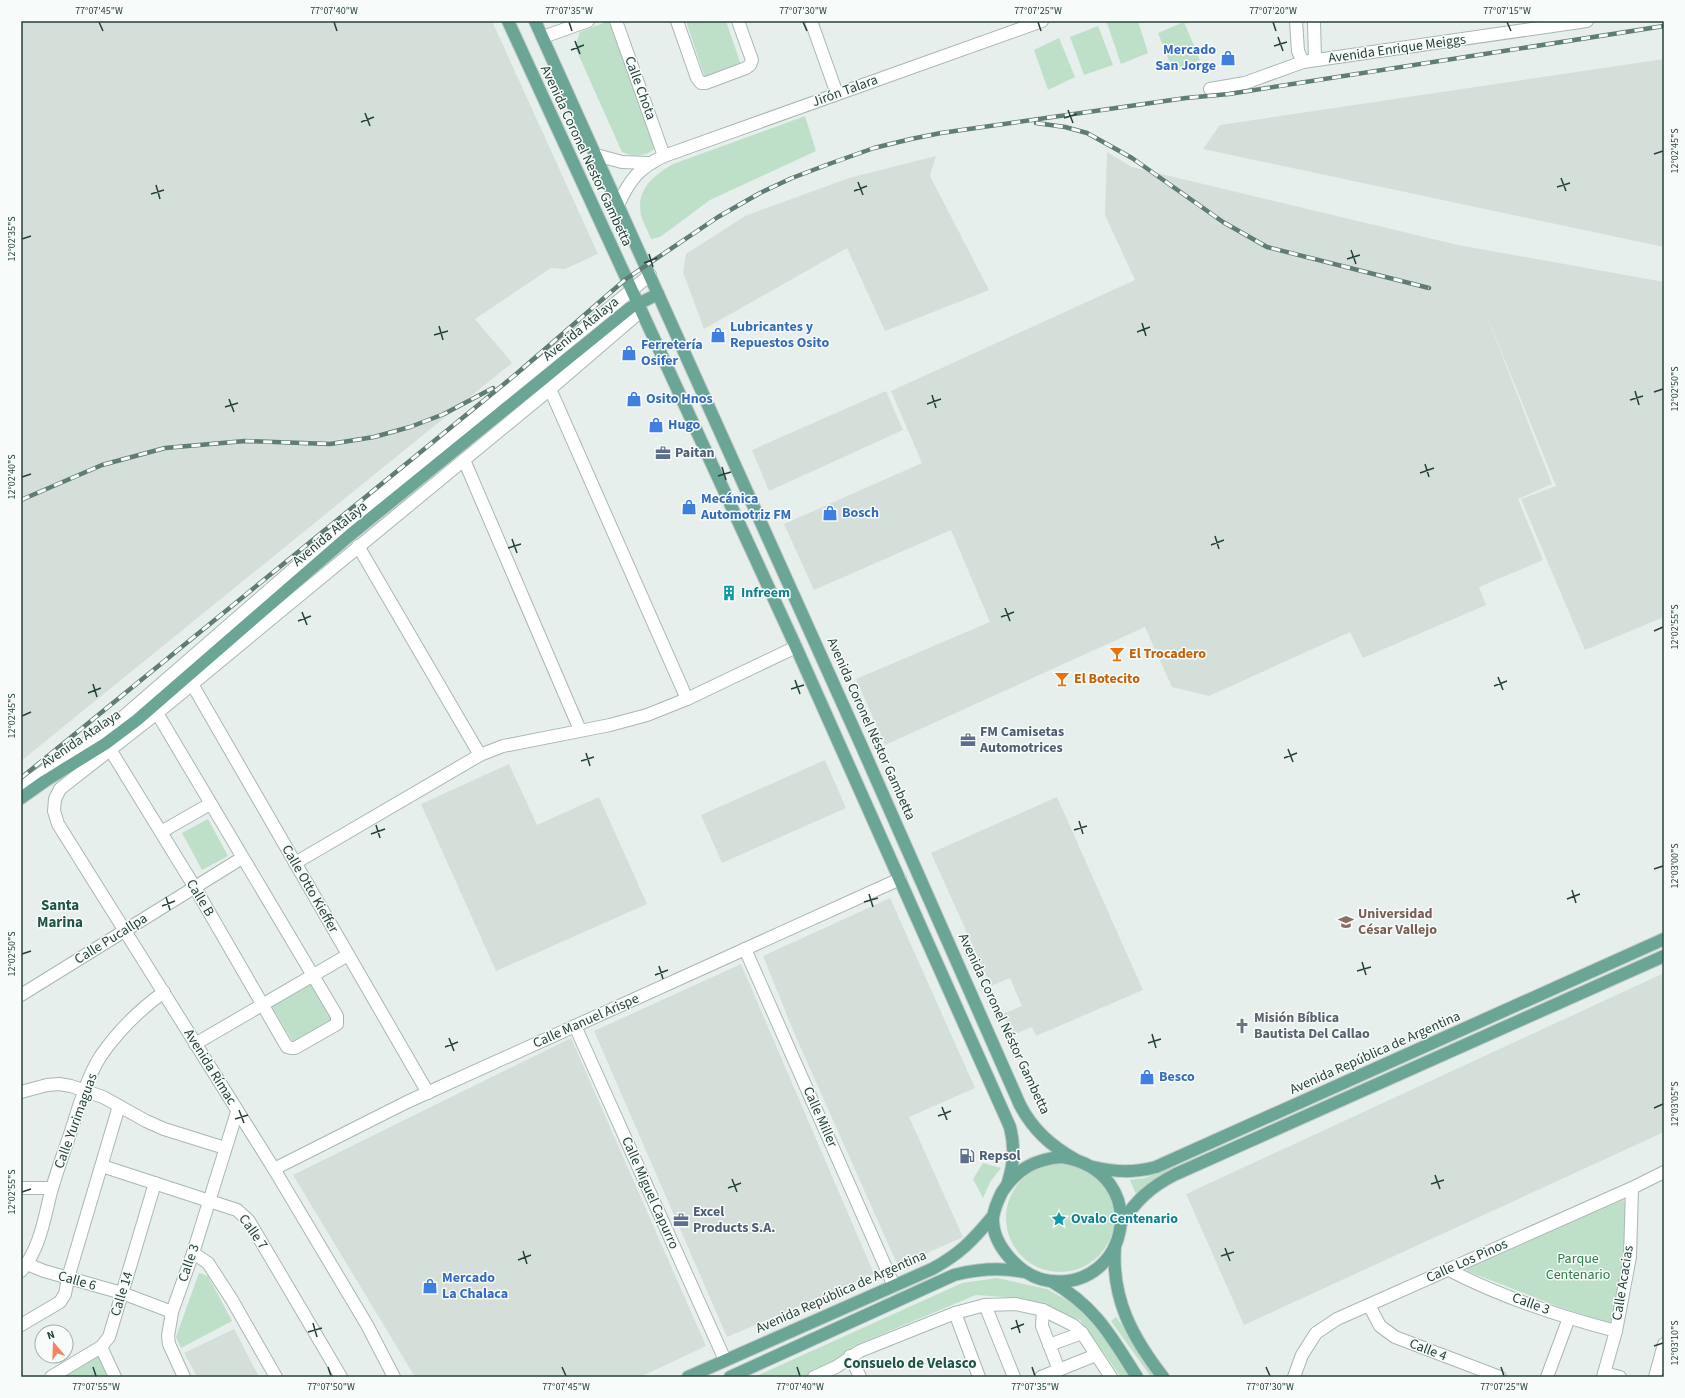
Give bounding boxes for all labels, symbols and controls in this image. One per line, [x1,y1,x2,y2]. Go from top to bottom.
text: 77°07'45"W [75,4,123,18]
text: 77°07'40"W [310,4,358,18]
text: 77°07'35"W [545,4,593,18]
text: 77°07'30"W [779,4,827,18]
text: 77°07'25"W [1014,4,1062,18]
text: 77°07'20"W [1249,4,1297,18]
text: 77°07'15"W [1483,4,1531,18]
street label: Avenida Enrique Meiggs [1327,29,1467,69]
place label: Mercado San Jorge [1155,40,1216,76]
shop icon: Mercado San Jorge [1219,49,1237,67]
street label: Calle Chota [619,53,661,123]
street label: Avenida Coronel Nestor Gambetta [535,62,637,250]
street label: Jirón Talara [809,70,881,112]
text: 12°02'45"S [1668,128,1682,174]
text: 12°02'35"S [5,216,19,262]
street label: Avenida Atalaya [539,292,623,366]
place label: Lubricantes y Repuestos Osito [730,317,829,353]
shop icon: Lubricantes y Repuestos Osito [709,326,727,344]
place label: Ferretería Osifer [641,335,703,371]
shop icon: Ferretería Osifer [620,344,638,362]
text: 12°02'50"S [1668,366,1682,412]
place label: Osito Hnos [646,389,713,409]
shop icon: Osito Hnos [625,390,643,408]
place label: Hugo [668,415,701,435]
shop icon: Hugo [647,416,665,434]
place label: Paitan [675,443,715,463]
office icon: Paitan [654,444,672,462]
text: 12°02'40"S [5,454,19,500]
place label: Mecánica Automotriz FM [700,489,791,525]
street label: Avenida Atalaya [288,497,372,571]
shop icon: Mecánica Automotriz FM [680,498,698,516]
place label: Bosch [842,503,879,523]
shop icon: Bosch [821,504,839,522]
place label: Infreem [741,583,790,603]
building icon: Infreem [720,584,738,602]
text: 12°02'55"S [1668,604,1682,650]
street label: Avenida Coronel Néstor Gambetta [822,635,920,823]
place label: El Trocadero [1129,644,1206,664]
bar icon: El Trocadero [1108,645,1126,663]
place label: El Botecito [1074,669,1140,689]
bar icon: El Botecito [1053,670,1071,688]
text: 12°02'45"S [5,693,19,739]
street label: Avenida Atalaya [37,705,125,773]
place label: FM Camisetas Automotrices [979,722,1064,758]
office icon: FM Camisetas Automotrices [959,731,977,749]
street label: Calle Otto Kieffer [277,841,343,937]
text: 12°03'00"S [1668,843,1682,889]
street label: Calle B [181,876,219,920]
district label: Santa Marina [37,895,83,933]
place label: Universidad César Vallejo [1358,904,1437,940]
street label: Calle Pucallpa [71,909,151,969]
school or university icon: Universidad César Vallejo [1337,913,1355,931]
street label: Avenida Coronel Néstor Gambetta [953,930,1055,1118]
text: 12°02'50"S [5,931,19,977]
street label: Calle Manuel Arispe [530,989,642,1053]
street label: Avenida República de Argentina [1286,1006,1464,1100]
place label: Misión Bíblica Bautista Del Callao [1254,1008,1370,1044]
church icon: Misión Bíblica Bautista Del Callao [1233,1017,1251,1035]
street label: Avenida Rímac [179,1025,242,1109]
place label: Besco [1159,1067,1195,1087]
shop icon: Besco [1138,1068,1156,1086]
street label: Calle Yurimaguas [49,1070,103,1172]
text: 12°03'05"S [1668,1081,1682,1127]
street label: Calle Miller [798,1083,842,1151]
street label: Calle Miguel Capurro [616,1134,684,1252]
place label: Repsol [979,1146,1021,1166]
fuel station icon: Repsol [958,1147,976,1165]
text: 12°02'55"S [5,1169,19,1215]
place label: Excel Products S.A. [693,1202,775,1238]
place label: Ovalo Centenario [1071,1209,1178,1229]
street label: Calle 7 [234,1210,272,1254]
place icon: Ovalo Centenario [1050,1210,1068,1228]
office icon: Excel Products S.A. [672,1211,690,1229]
street label: Calle Los Pinos [1423,1234,1511,1288]
street label: Calle 3 [173,1241,205,1285]
street label: Calle Acacias [1607,1244,1639,1322]
street label: Avenida República de Argentina [752,1245,930,1339]
park label: Parque Centenario [1546,1249,1610,1285]
street label: Calle 6 [56,1266,98,1296]
place label: Mercado La Chalaca [442,1268,508,1304]
street label: Calle 14 [106,1269,138,1319]
shop icon: Mercado La Chalaca [421,1277,439,1295]
street label: Calle 3 [1509,1288,1553,1320]
text: 12°03'10"S [1668,1320,1682,1366]
north arrow [34,1324,74,1364]
text: N [45,1327,57,1343]
street label: Calle 4 [1406,1334,1450,1366]
district label: Consuelo de Velasco [843,1353,977,1374]
text: 77°07'55"W [72,1380,120,1394]
text: 77°07'50"W [307,1380,355,1394]
text: 77°07'45"W [542,1380,590,1394]
text: 77°07'40"W [776,1380,824,1394]
text: 77°07'35"W [1011,1380,1059,1394]
text: 77°07'30"W [1246,1380,1294,1394]
text: 77°07'25"W [1480,1380,1528,1394]

